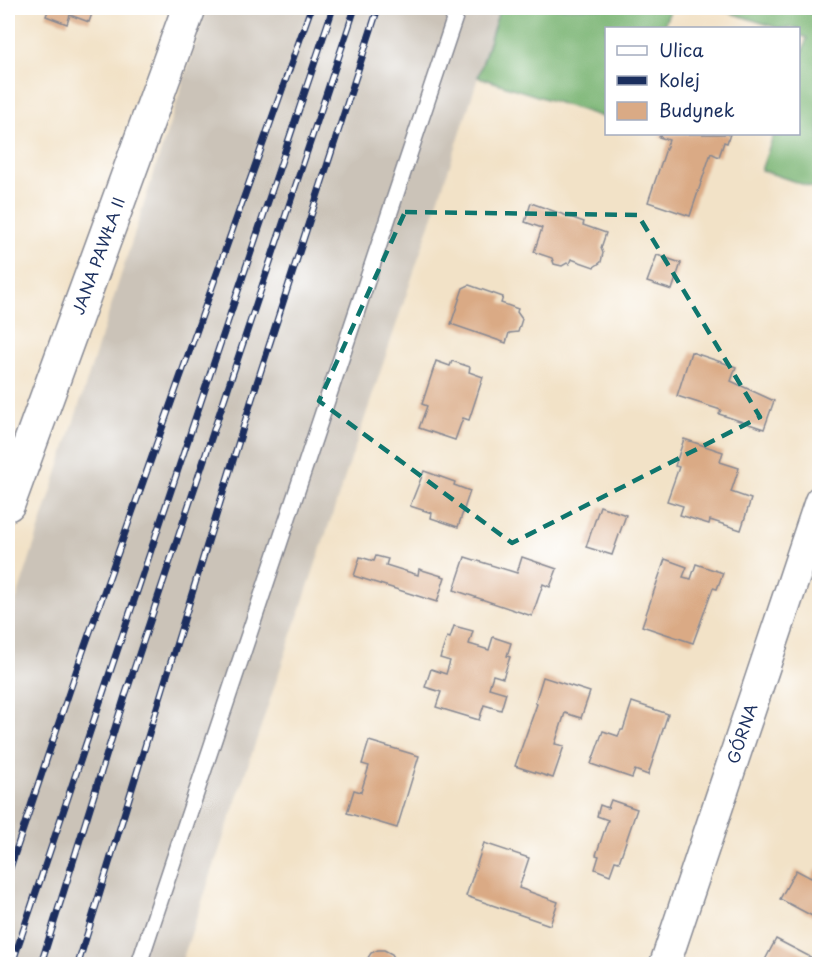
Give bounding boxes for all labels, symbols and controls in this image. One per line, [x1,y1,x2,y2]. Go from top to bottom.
legend [605,27,800,135]
text: Ulica [659,36,704,63]
text: Kolej [659,66,700,93]
text: Budynek [659,96,735,123]
street label: JANA PAWŁA II [65,194,130,318]
street label: GÓRNA [720,700,762,766]

